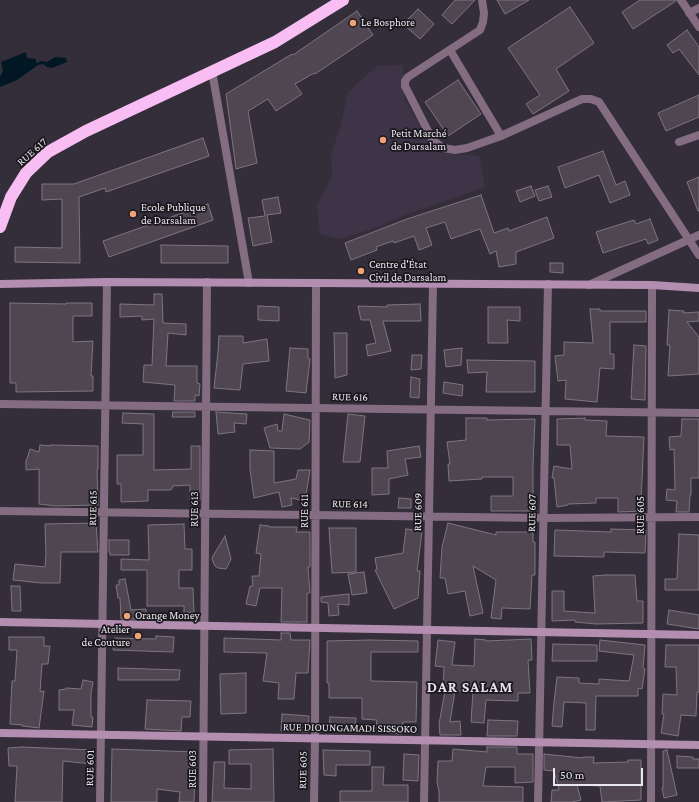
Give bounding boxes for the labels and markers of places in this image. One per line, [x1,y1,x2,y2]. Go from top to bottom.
place label: Le Bosphore [361,16,415,30]
marker: Le Bosphore [348,18,358,28]
place label: Petit Marché de Darsalam [391,127,447,153]
marker: Petit Marché de Darsalam [378,135,388,145]
place label: Ecole Publique de Darsalam [141,201,206,227]
marker: Ecole Publique de Darsalam [128,209,138,219]
place label: Centre d'État Civil de Darsalam [369,258,446,284]
marker: Centre d'État Civil de Darsalam [356,266,366,276]
place label: Orange Money [135,609,200,623]
marker: Orange Money [122,611,132,621]
place label: Atelier de Couture [82,623,130,649]
marker: Atelier de Couture [133,631,143,641]

